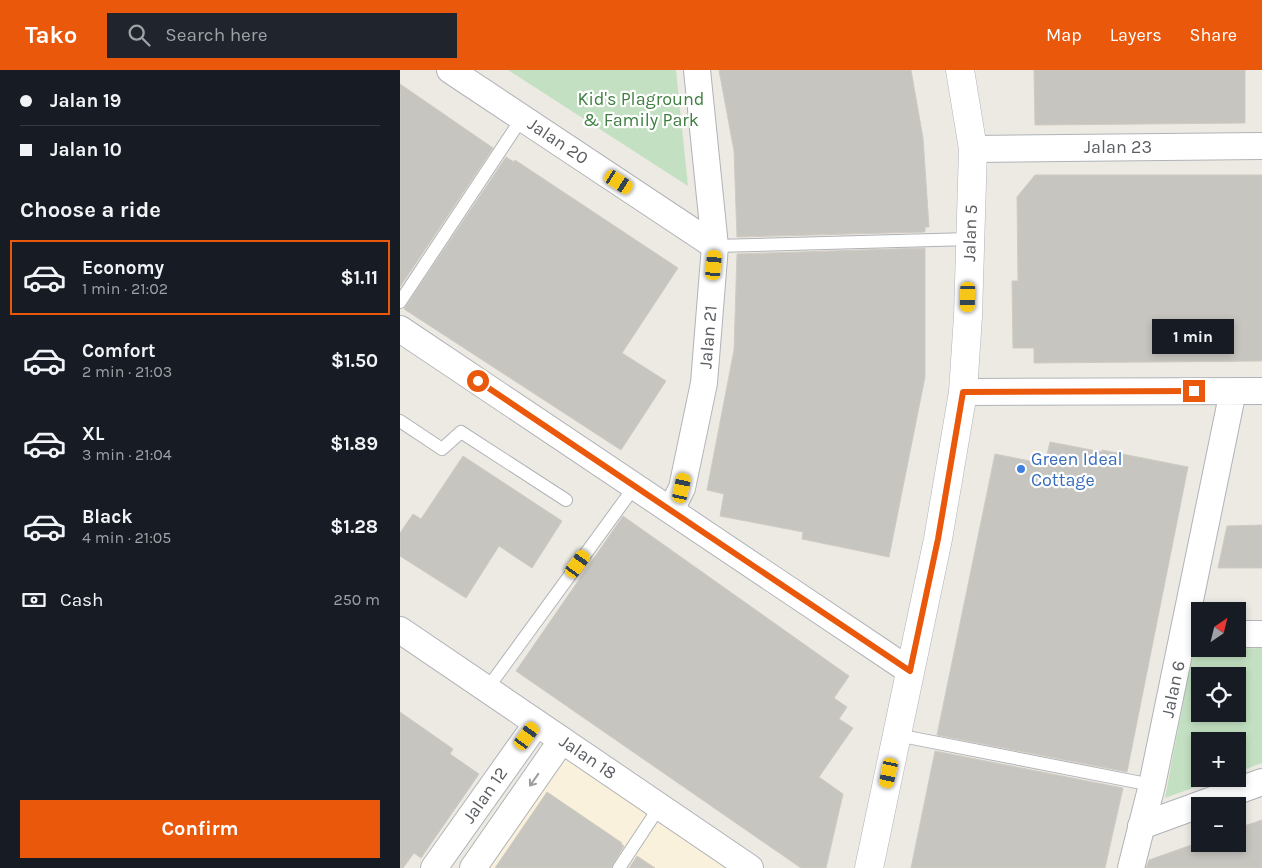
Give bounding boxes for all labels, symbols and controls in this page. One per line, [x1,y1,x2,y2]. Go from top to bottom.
search box [107,13,457,58]
text: Tako [25,21,77,49]
icon: search [125,21,153,49]
text: Search here [165,24,268,46]
text: Map [1046,24,1082,46]
text: Layers [1110,24,1162,46]
text: Share [1190,24,1237,46]
park label: Kid's Plaground & Family Park [578,88,704,131]
text: Jalan 19 [50,90,121,112]
street label: Jalan 20 [524,113,592,169]
street label: Jalan 23 [1084,136,1152,158]
text: Jalan 10 [50,139,122,161]
car [602,168,635,196]
text: Choose a ride [20,197,161,223]
street label: Jalan 5 [958,204,982,262]
car [705,249,722,281]
icon: car [22,255,67,300]
text: Economy [82,257,164,279]
text: $1.11 [341,267,378,289]
text: 1 min · 21:02 [82,279,168,298]
car [960,282,975,312]
street label: Jalan 21 [694,304,722,370]
callout: 1 min [1153,318,1235,354]
text: 1 min [1173,327,1213,346]
icon: car [22,338,67,383]
text: Comfort [82,340,156,362]
text: $1.50 [331,350,378,372]
text: 2 min · 21:03 [82,362,172,381]
route start [467,370,489,392]
route end [1183,380,1205,402]
icon: car [22,421,67,466]
text: XL [82,423,104,445]
text: $1.89 [330,433,378,455]
text: 3 min · 21:04 [82,445,172,464]
place label: Green Ideal Cottage [1031,448,1123,491]
marker: Green Ideal Cottage [1015,463,1027,475]
car [671,472,692,504]
icon: car [22,504,67,549]
text: Black [82,506,133,528]
text: $1.28 [330,516,378,538]
text: 4 min · 21:05 [82,528,171,547]
car [563,547,592,581]
icon: cash [20,586,48,614]
text: Cash [60,589,104,611]
text: 250 m [333,590,380,609]
north arrow [1191,602,1246,658]
map controls [1191,602,1246,852]
street label: Jalan 6 [1156,659,1190,719]
button: locate [1191,667,1246,722]
car [512,719,541,753]
street label: Jalan 18 [555,730,621,784]
button: + [1191,732,1246,787]
car [878,757,899,789]
street label: Jalan 12 [458,763,512,827]
one-way arrow [529,773,539,787]
button: − [1191,797,1246,852]
button: Confirm [20,800,380,858]

